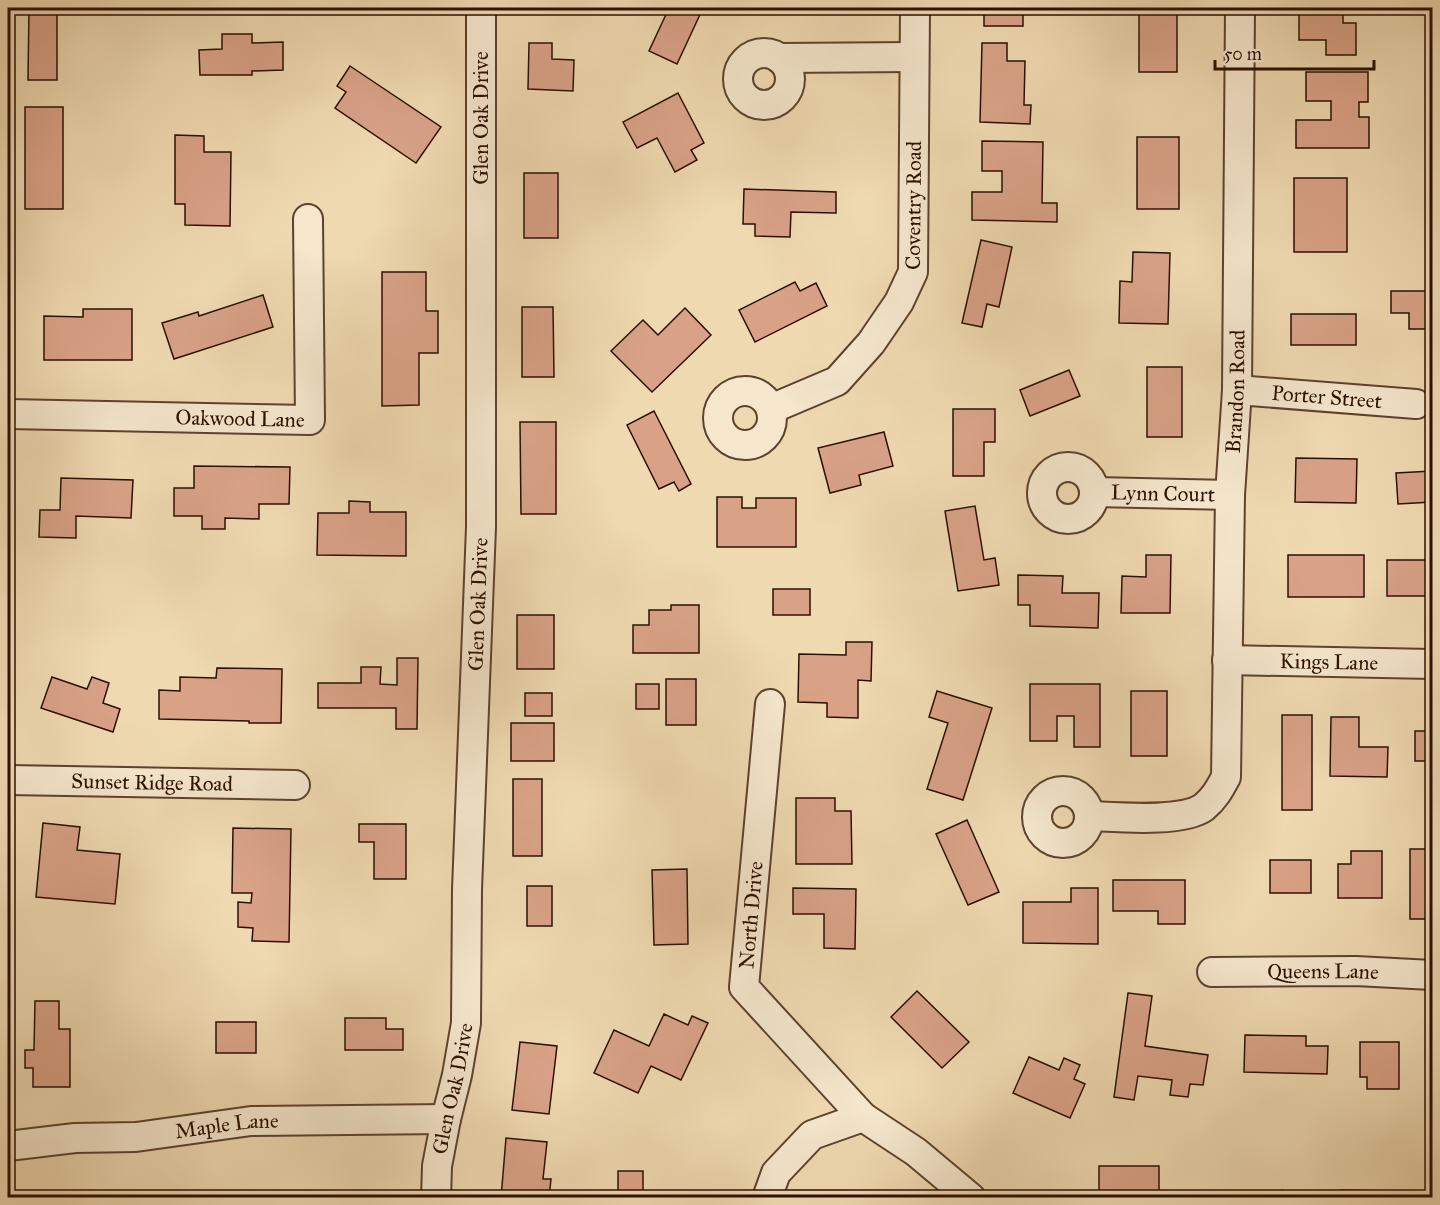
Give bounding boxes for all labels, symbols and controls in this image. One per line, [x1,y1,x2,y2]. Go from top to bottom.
scale bar [1215,33,1374,71]
text: 50 m [1224,43,1262,65]
street label: Glen Oak Drive [468,51,494,185]
street label: Coventry Road [900,140,927,270]
street label: Brandon Road [1220,329,1250,454]
street label: Porter Street [1270,380,1384,414]
street label: Oakwood Lane [175,404,305,433]
street label: Lynn Court [1111,479,1216,508]
street label: Glen Oak Drive [462,537,494,671]
street label: Kings Lane [1279,648,1379,676]
street label: Sunset Ridge Road [71,768,234,797]
street label: North Drive [733,860,769,970]
street label: Queens Lane [1267,958,1380,985]
street label: Glen Oak Drive [427,1021,479,1156]
street label: Maple Lane [173,1108,279,1144]

